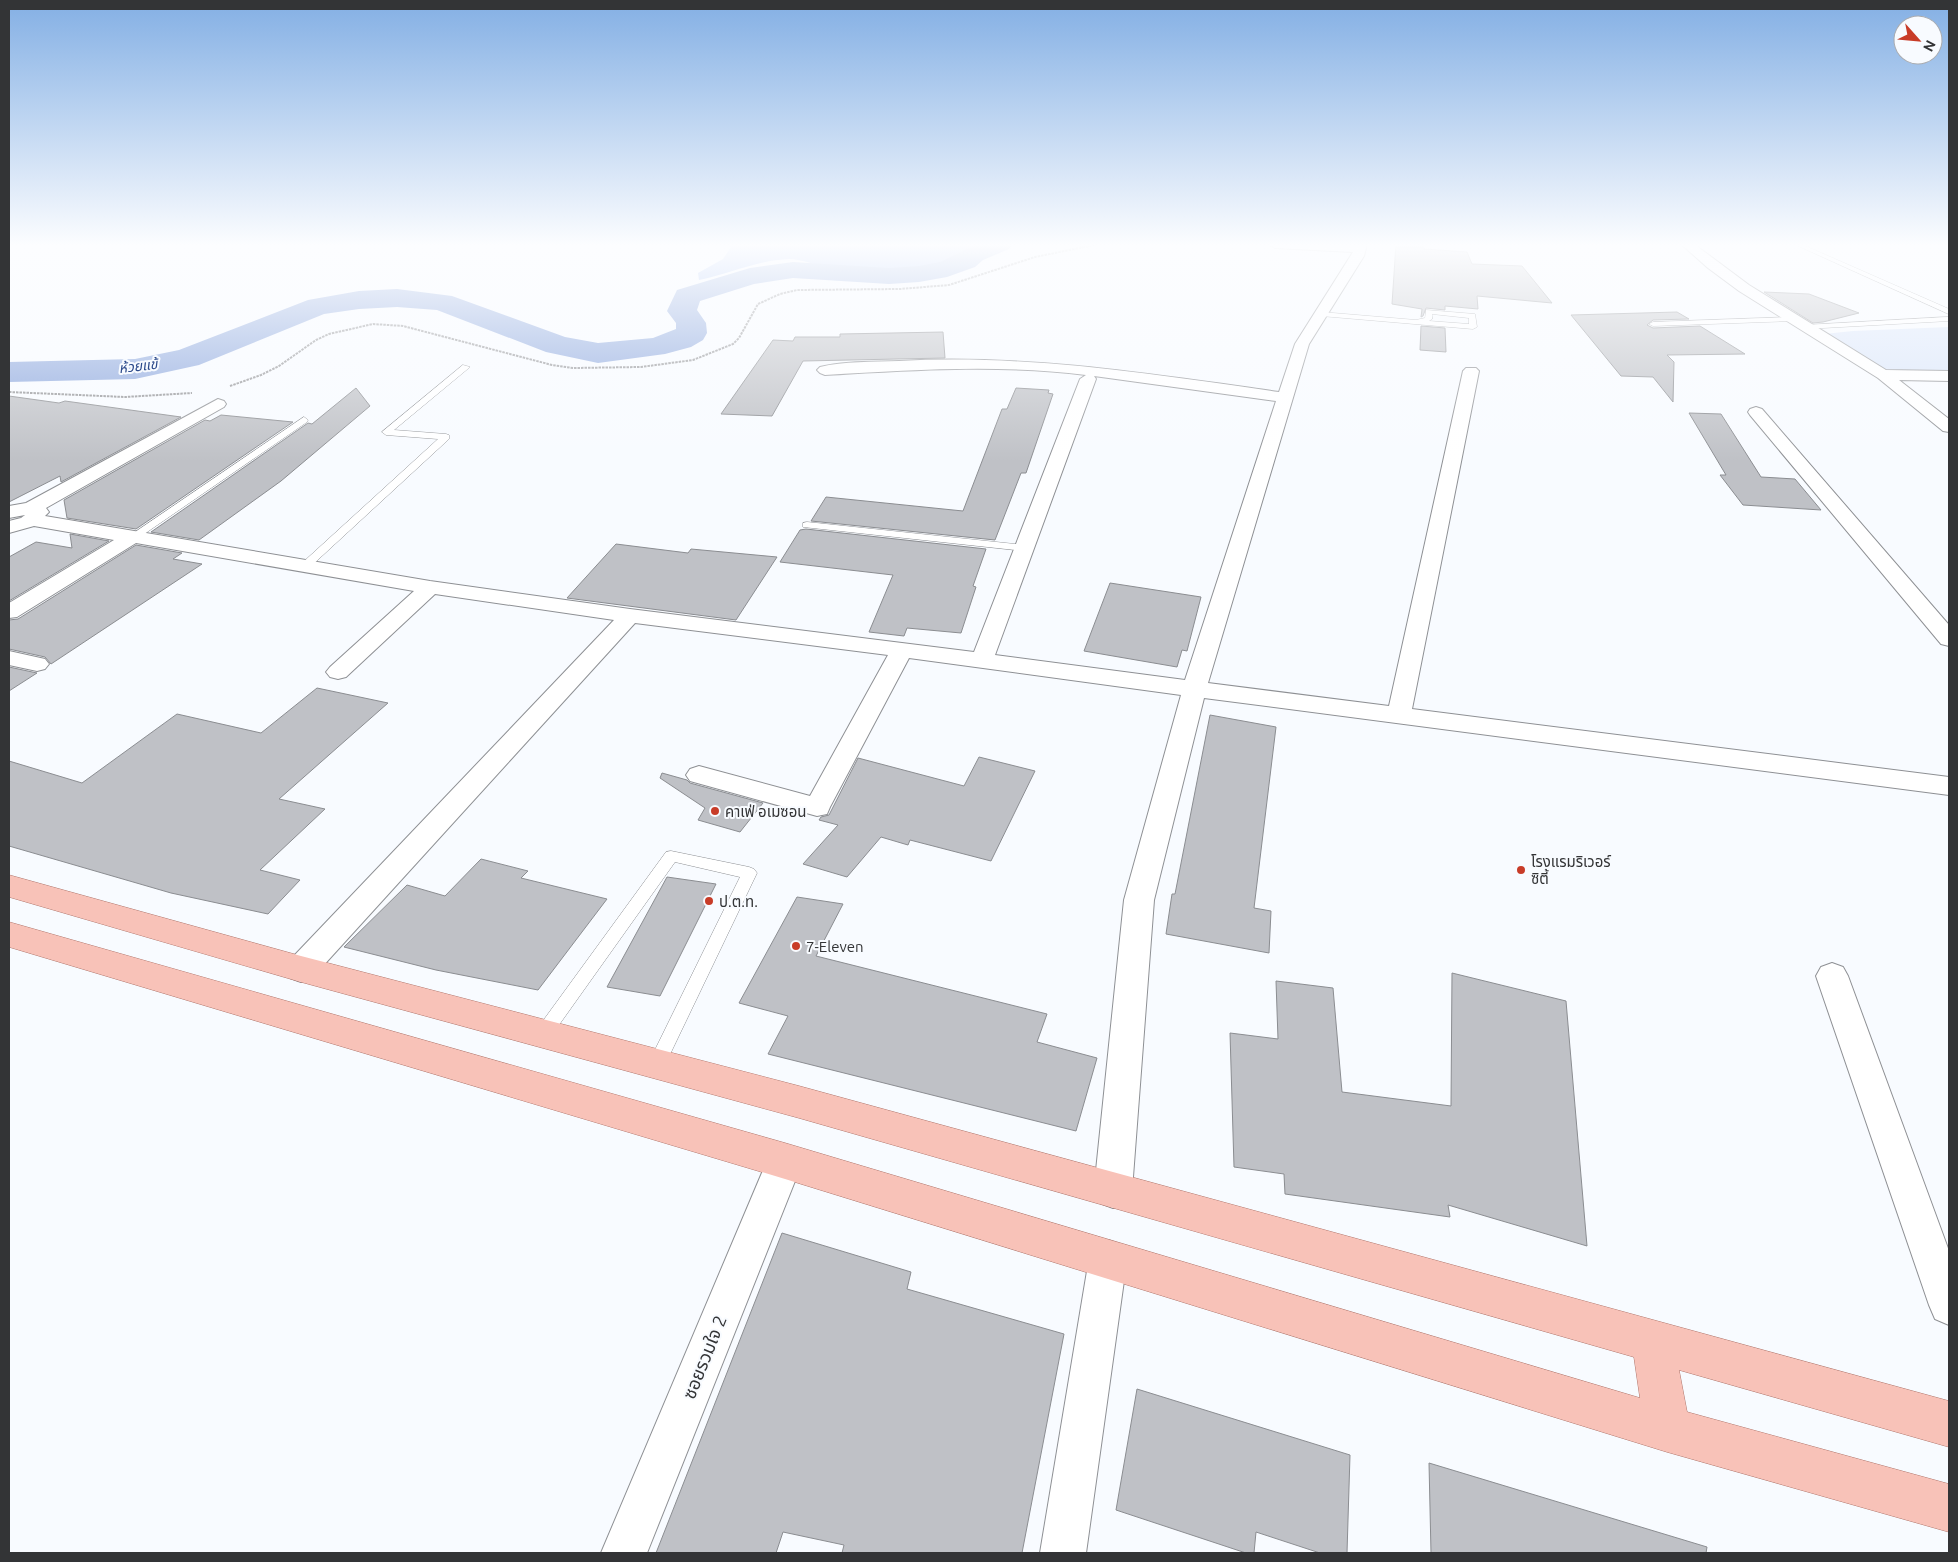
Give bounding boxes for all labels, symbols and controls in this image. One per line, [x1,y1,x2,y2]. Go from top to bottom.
north arrow [1893,15,1943,65]
text: N [1920,38,1939,54]
water label: ห้วยแข้ [118,355,160,376]
place label: คาเฟ่ อเมซอน [725,803,807,820]
marker: คาเฟ่ อเมซอน [709,805,721,817]
place label: โรงแรมริเวอร์ ซิตี้ [1531,853,1611,887]
marker: โรงแรมริเวอร์ ซิตี้ [1515,864,1527,876]
place label: ป.ต.ท. [719,893,758,910]
marker: ป.ต.ท. [703,895,715,907]
place label: 7-Eleven [806,938,864,955]
marker: 7-Eleven [790,940,802,952]
street label: ซอยรวมใจ 2 [678,1312,730,1402]

